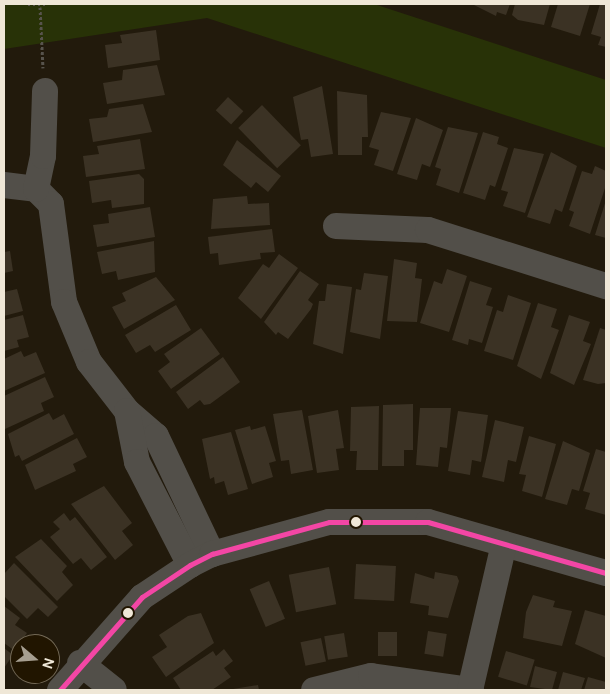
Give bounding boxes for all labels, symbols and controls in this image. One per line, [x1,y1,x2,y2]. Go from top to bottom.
unlabelled marker [351,517,361,527]
unlabelled marker [123,608,133,618]
north arrow [10,634,60,684]
text: N [38,656,58,671]

